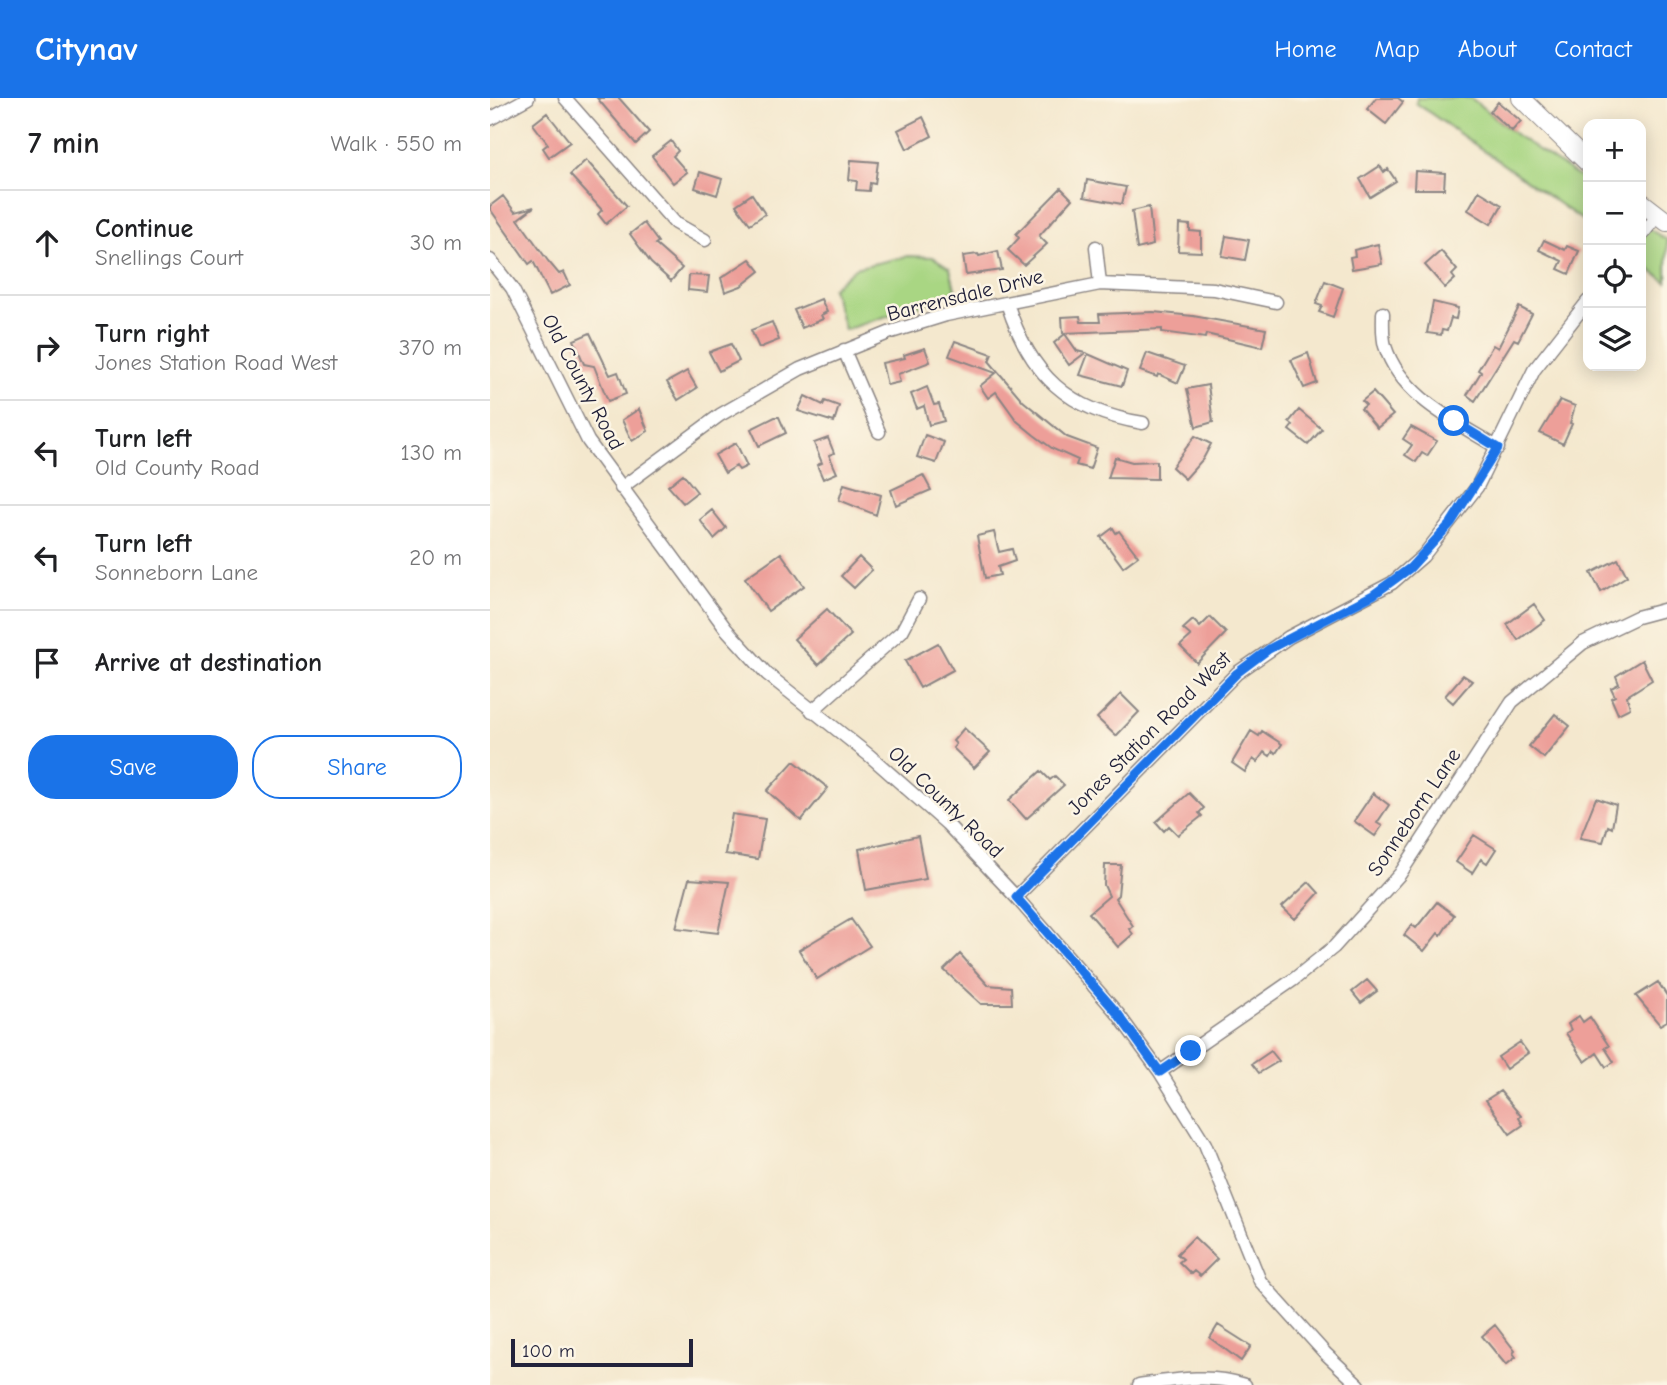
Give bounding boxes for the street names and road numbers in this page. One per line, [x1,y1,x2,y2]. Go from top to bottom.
street label: Barrensdale Drive [884,264,1046,326]
street label: Old County Road [537,310,629,454]
street label: Jones Station Road West [1062,646,1236,820]
street label: Old County Road [884,741,1008,863]
street label: Sonneborn Lane [1362,744,1466,880]

